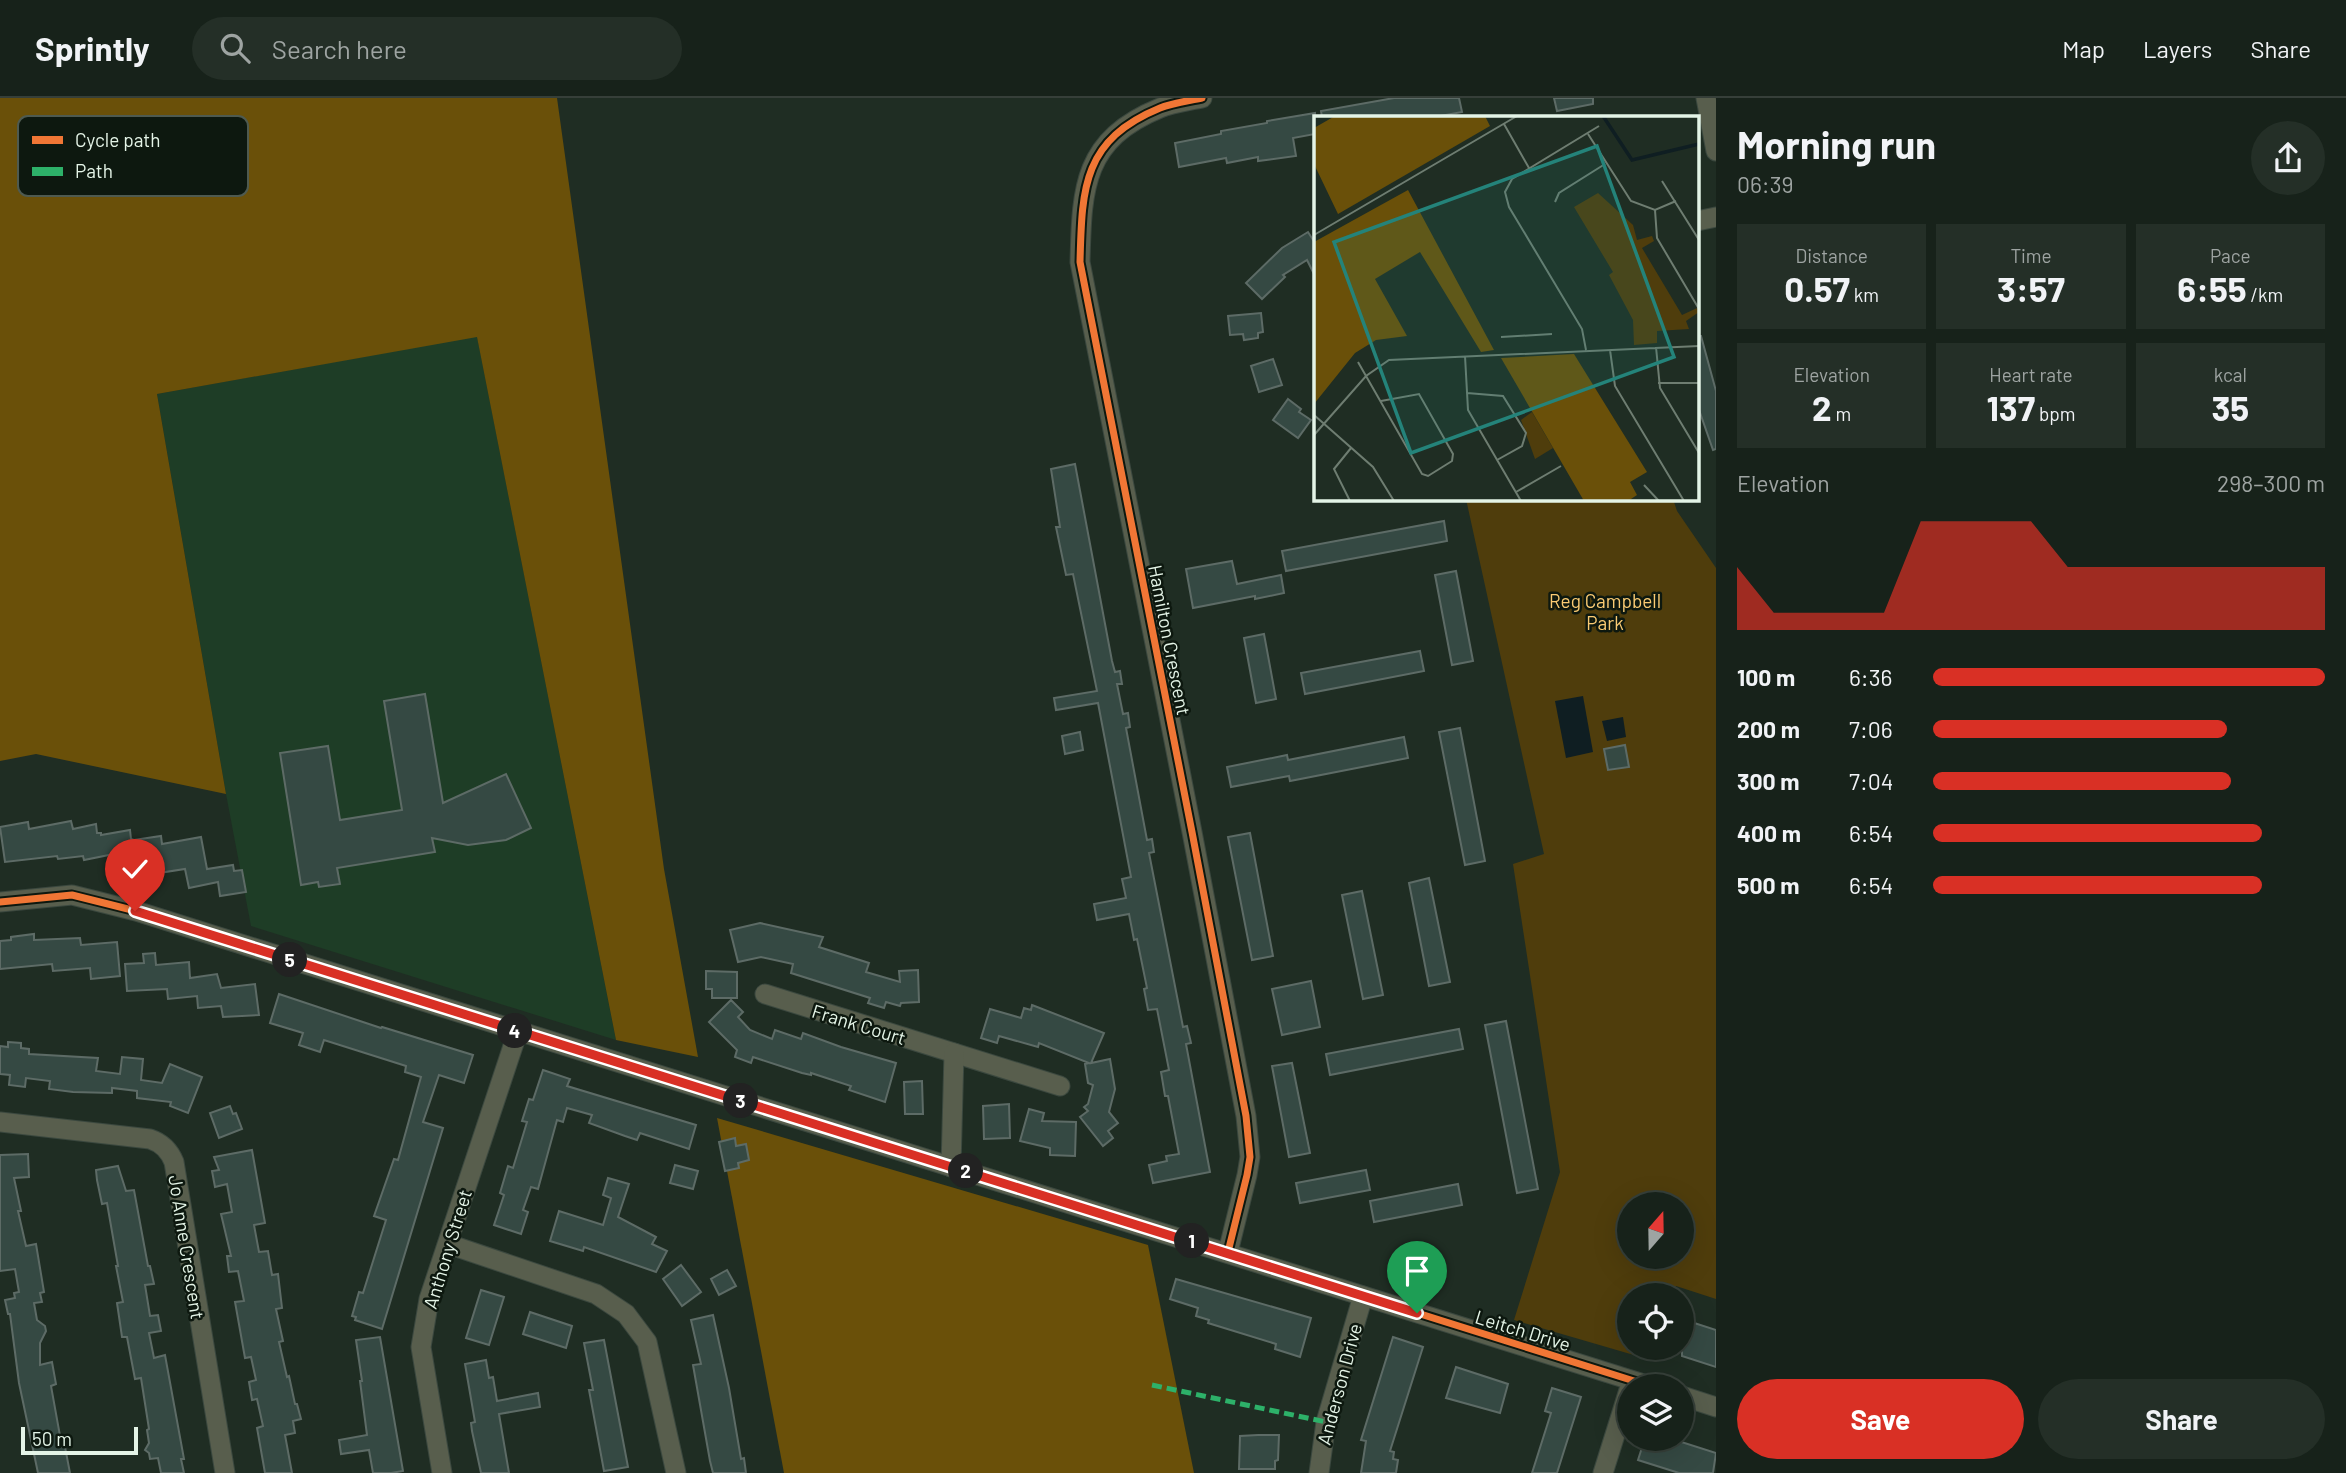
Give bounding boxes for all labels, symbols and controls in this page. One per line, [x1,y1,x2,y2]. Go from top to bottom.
search box [192,17,682,80]
text: Sprintly [35,28,150,68]
icon: search [216,29,254,67]
text: Search here [272,33,407,64]
text: Map [2062,34,2105,63]
text: Layers [2143,34,2212,63]
text: Share [2250,34,2311,63]
legend [18,116,248,196]
inset map [1314,116,1699,500]
text: Morning run [1737,121,1936,167]
button: share [2251,121,2325,195]
text: Cycle path [75,128,160,151]
text: Path [75,159,113,182]
text: 06:39 [1737,170,1793,198]
text: Distance [1795,244,1868,267]
text: Time [2010,244,2052,267]
text: Pace [2210,244,2251,267]
text: 0.57 [1784,267,1850,309]
text: 3:57 [1997,267,2065,309]
text: 6:55 [2177,267,2247,309]
text: km [1850,283,1879,306]
text: /km [2247,283,2283,306]
text: Elevation [1793,363,1870,386]
text: Heart rate [1989,363,2073,386]
text: kcal [2214,363,2247,386]
text: 2 [1812,386,1832,428]
text: 137 [1986,386,2035,428]
text: 35 [2211,386,2249,428]
text: m [1832,402,1851,425]
text: bpm [2035,402,2076,425]
text: Elevation [1737,469,1830,497]
text: 298–300 m [2217,469,2325,497]
street label: Hamilton Crescent [1144,563,1196,717]
park label: Reg Campbell Park [1549,589,1661,634]
text: 100 m [1737,663,1795,691]
text: 6:36 [1849,663,1892,691]
text: 200 m [1737,715,1800,743]
text: 7:06 [1849,715,1893,743]
text: 300 m [1737,767,1799,795]
text: 7:04 [1849,767,1893,795]
text: 400 m [1737,819,1801,847]
text: 6:54 [1849,819,1893,847]
pin [105,839,165,911]
icon: check [116,850,154,888]
text: 500 m [1737,871,1799,899]
text: 6:54 [1849,871,1893,899]
pin: 5 [272,942,308,978]
text: 5 [284,948,295,971]
street label: Frank Court [809,999,909,1049]
pin: 4 [498,1014,532,1048]
text: 4 [509,1019,520,1042]
pin: 3 [724,1084,758,1118]
text: 3 [735,1089,746,1112]
pin: 2 [948,1154,984,1188]
text: 2 [960,1159,971,1182]
street label: Jo Anne Crescent [164,1173,210,1321]
street label: Anthony Street [418,1187,476,1311]
north arrow [1617,1192,1694,1269]
map controls [1617,1192,1694,1451]
pin: 1 [1174,1224,1210,1258]
text: 1 [1188,1229,1195,1252]
pin [1387,1241,1447,1313]
icon: arrive [1398,1252,1436,1290]
button: locate [1617,1283,1694,1360]
street label: Leitch Drive [1472,1305,1574,1355]
street label: Anderson Drive [1312,1321,1366,1447]
button: layers [1617,1374,1694,1451]
button: Save [1737,1379,2024,1459]
button: Share [2038,1379,2325,1459]
scale bar [21,1424,138,1456]
text: 50 m [32,1427,72,1450]

